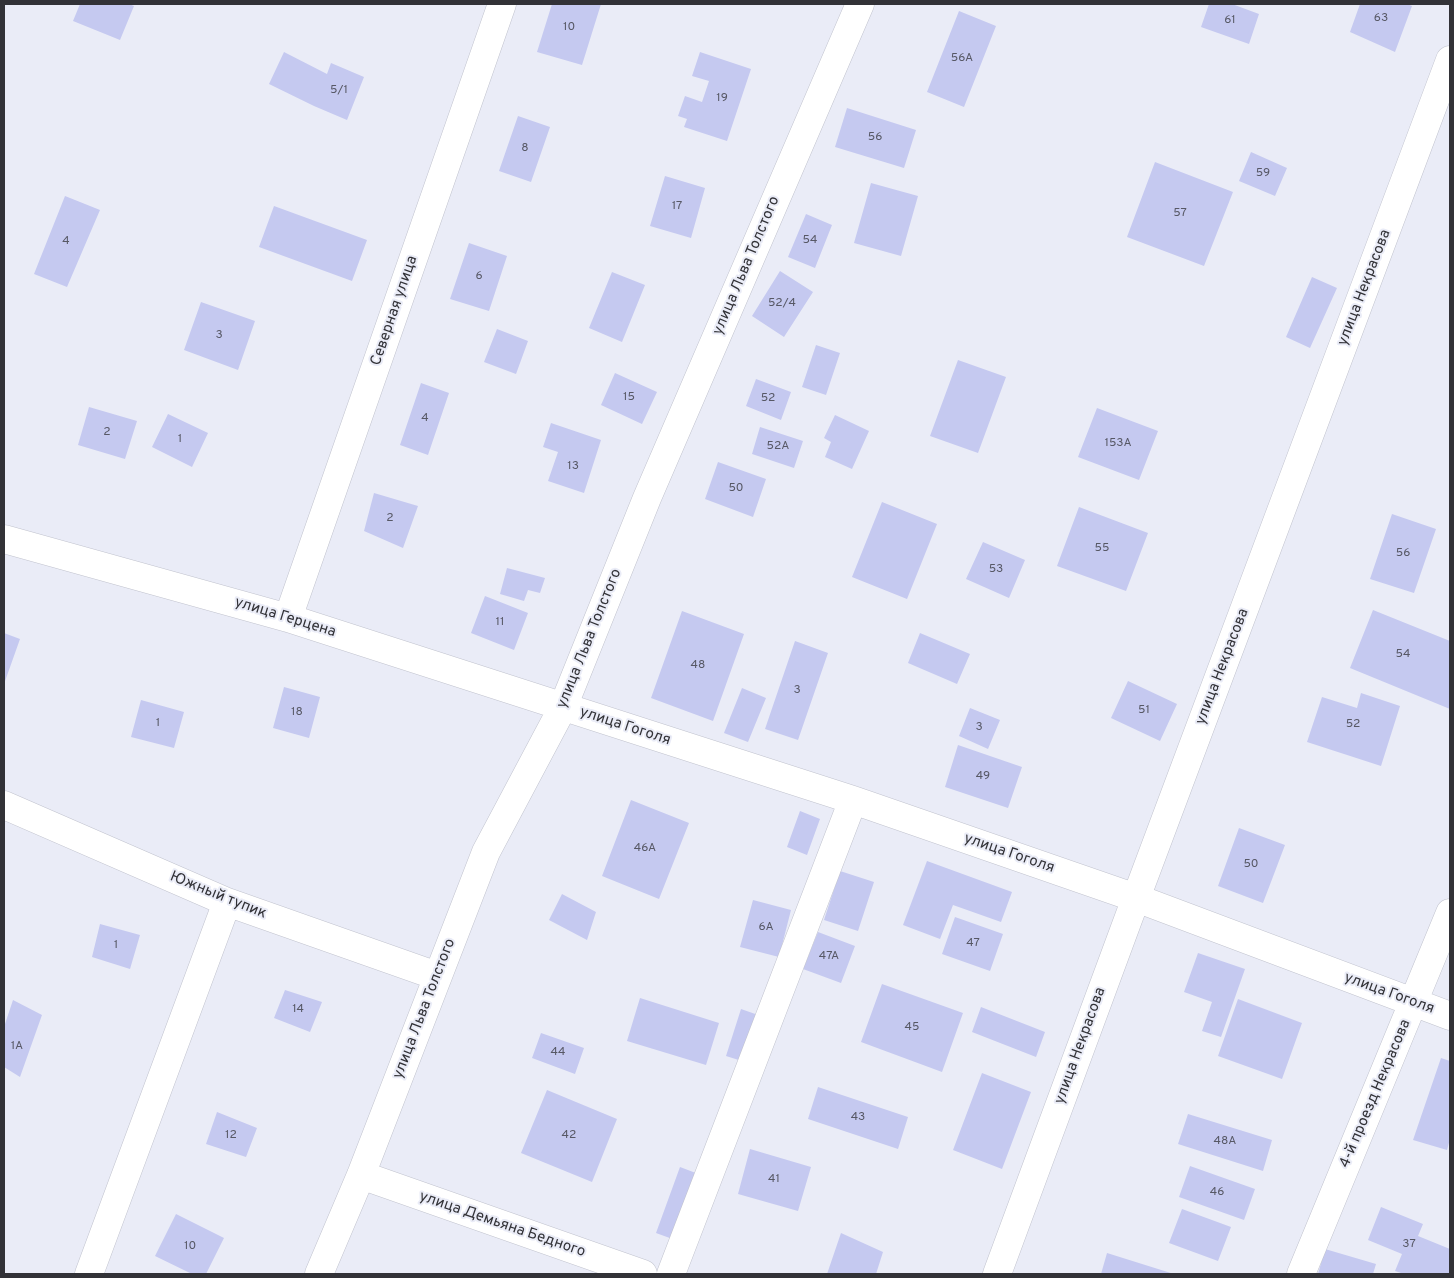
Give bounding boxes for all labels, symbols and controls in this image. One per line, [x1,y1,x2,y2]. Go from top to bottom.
house number: 63 [1374,12,1388,26]
house number: 61 [1224,14,1236,28]
house number: 10 [563,21,575,35]
house number: 56А [951,52,973,66]
house number: 5/1 [330,84,348,98]
house number: 19 [716,92,728,106]
house number: 56 [868,131,882,145]
house number: 8 [521,142,529,156]
house number: 59 [1256,167,1270,181]
street label: улица Льва Толстого [710,194,784,338]
house number: 17 [672,200,682,214]
house number: 57 [1173,207,1187,221]
street label: улица Некрасова [1335,227,1395,349]
house number: 54 [802,234,818,248]
house number: 4 [62,235,70,249]
street label: Северная улица [368,254,422,368]
house number: 6 [475,270,483,284]
house number: 52/4 [768,297,796,311]
house number: 3 [215,329,223,343]
house number: 15 [623,391,635,405]
house number: 52 [761,392,775,406]
house number: 4 [421,412,429,426]
house number: 2 [103,426,111,440]
house number: 1 [178,433,182,447]
house number: 153А [1104,437,1132,451]
house number: 52А [767,440,789,454]
house number: 13 [567,460,579,474]
house number: 50 [728,482,744,496]
house number: 2 [386,512,394,526]
house number: 55 [1095,542,1109,556]
house number: 56 [1396,547,1410,561]
house number: 53 [989,563,1003,577]
street label: улица Льва Толстого [554,567,626,711]
street label: улица Герцена [232,594,338,642]
street label: улица Некрасова [1193,606,1253,728]
house number: 11 [496,616,504,630]
house number: 54 [1395,648,1411,662]
house number: 48 [691,659,705,673]
house number: 3 [793,684,801,698]
street label: улица Гоголя [577,704,673,750]
house number: 51 [1138,704,1150,718]
house number: 18 [291,706,303,720]
house number: 1 [156,717,160,731]
house number: 52 [1346,718,1360,732]
house number: 3 [975,721,983,735]
house number: 49 [976,770,990,784]
street label: улица Гоголя [961,830,1057,878]
house number: 46А [634,842,656,856]
house number: 50 [1243,858,1259,872]
street label: Южный тупик [167,868,269,924]
house number: 6А [758,921,774,935]
street label: улица Льва Толстого [390,936,460,1082]
house number: 47 [966,937,980,951]
house number: 1 [114,939,118,953]
house number: 47А [819,950,839,964]
street label: улица Гоголя [1341,969,1437,1019]
street label: улица Некрасова [1052,985,1110,1107]
house number: 14 [292,1003,304,1017]
street label: 4-й проезд Некрасова [1337,1017,1415,1171]
house number: 45 [905,1021,919,1035]
house number: 1А [11,1040,23,1054]
house number: 44 [551,1046,565,1060]
house number: 43 [851,1111,865,1125]
house number: 12 [225,1129,237,1143]
house number: 42 [562,1129,576,1143]
house number: 48А [1214,1135,1236,1149]
house number: 41 [768,1173,780,1187]
house number: 46 [1210,1186,1224,1200]
street label: улица Демьяна Бедного [417,1188,587,1262]
house number: 37 [1402,1238,1416,1252]
house number: 10 [184,1240,196,1254]

